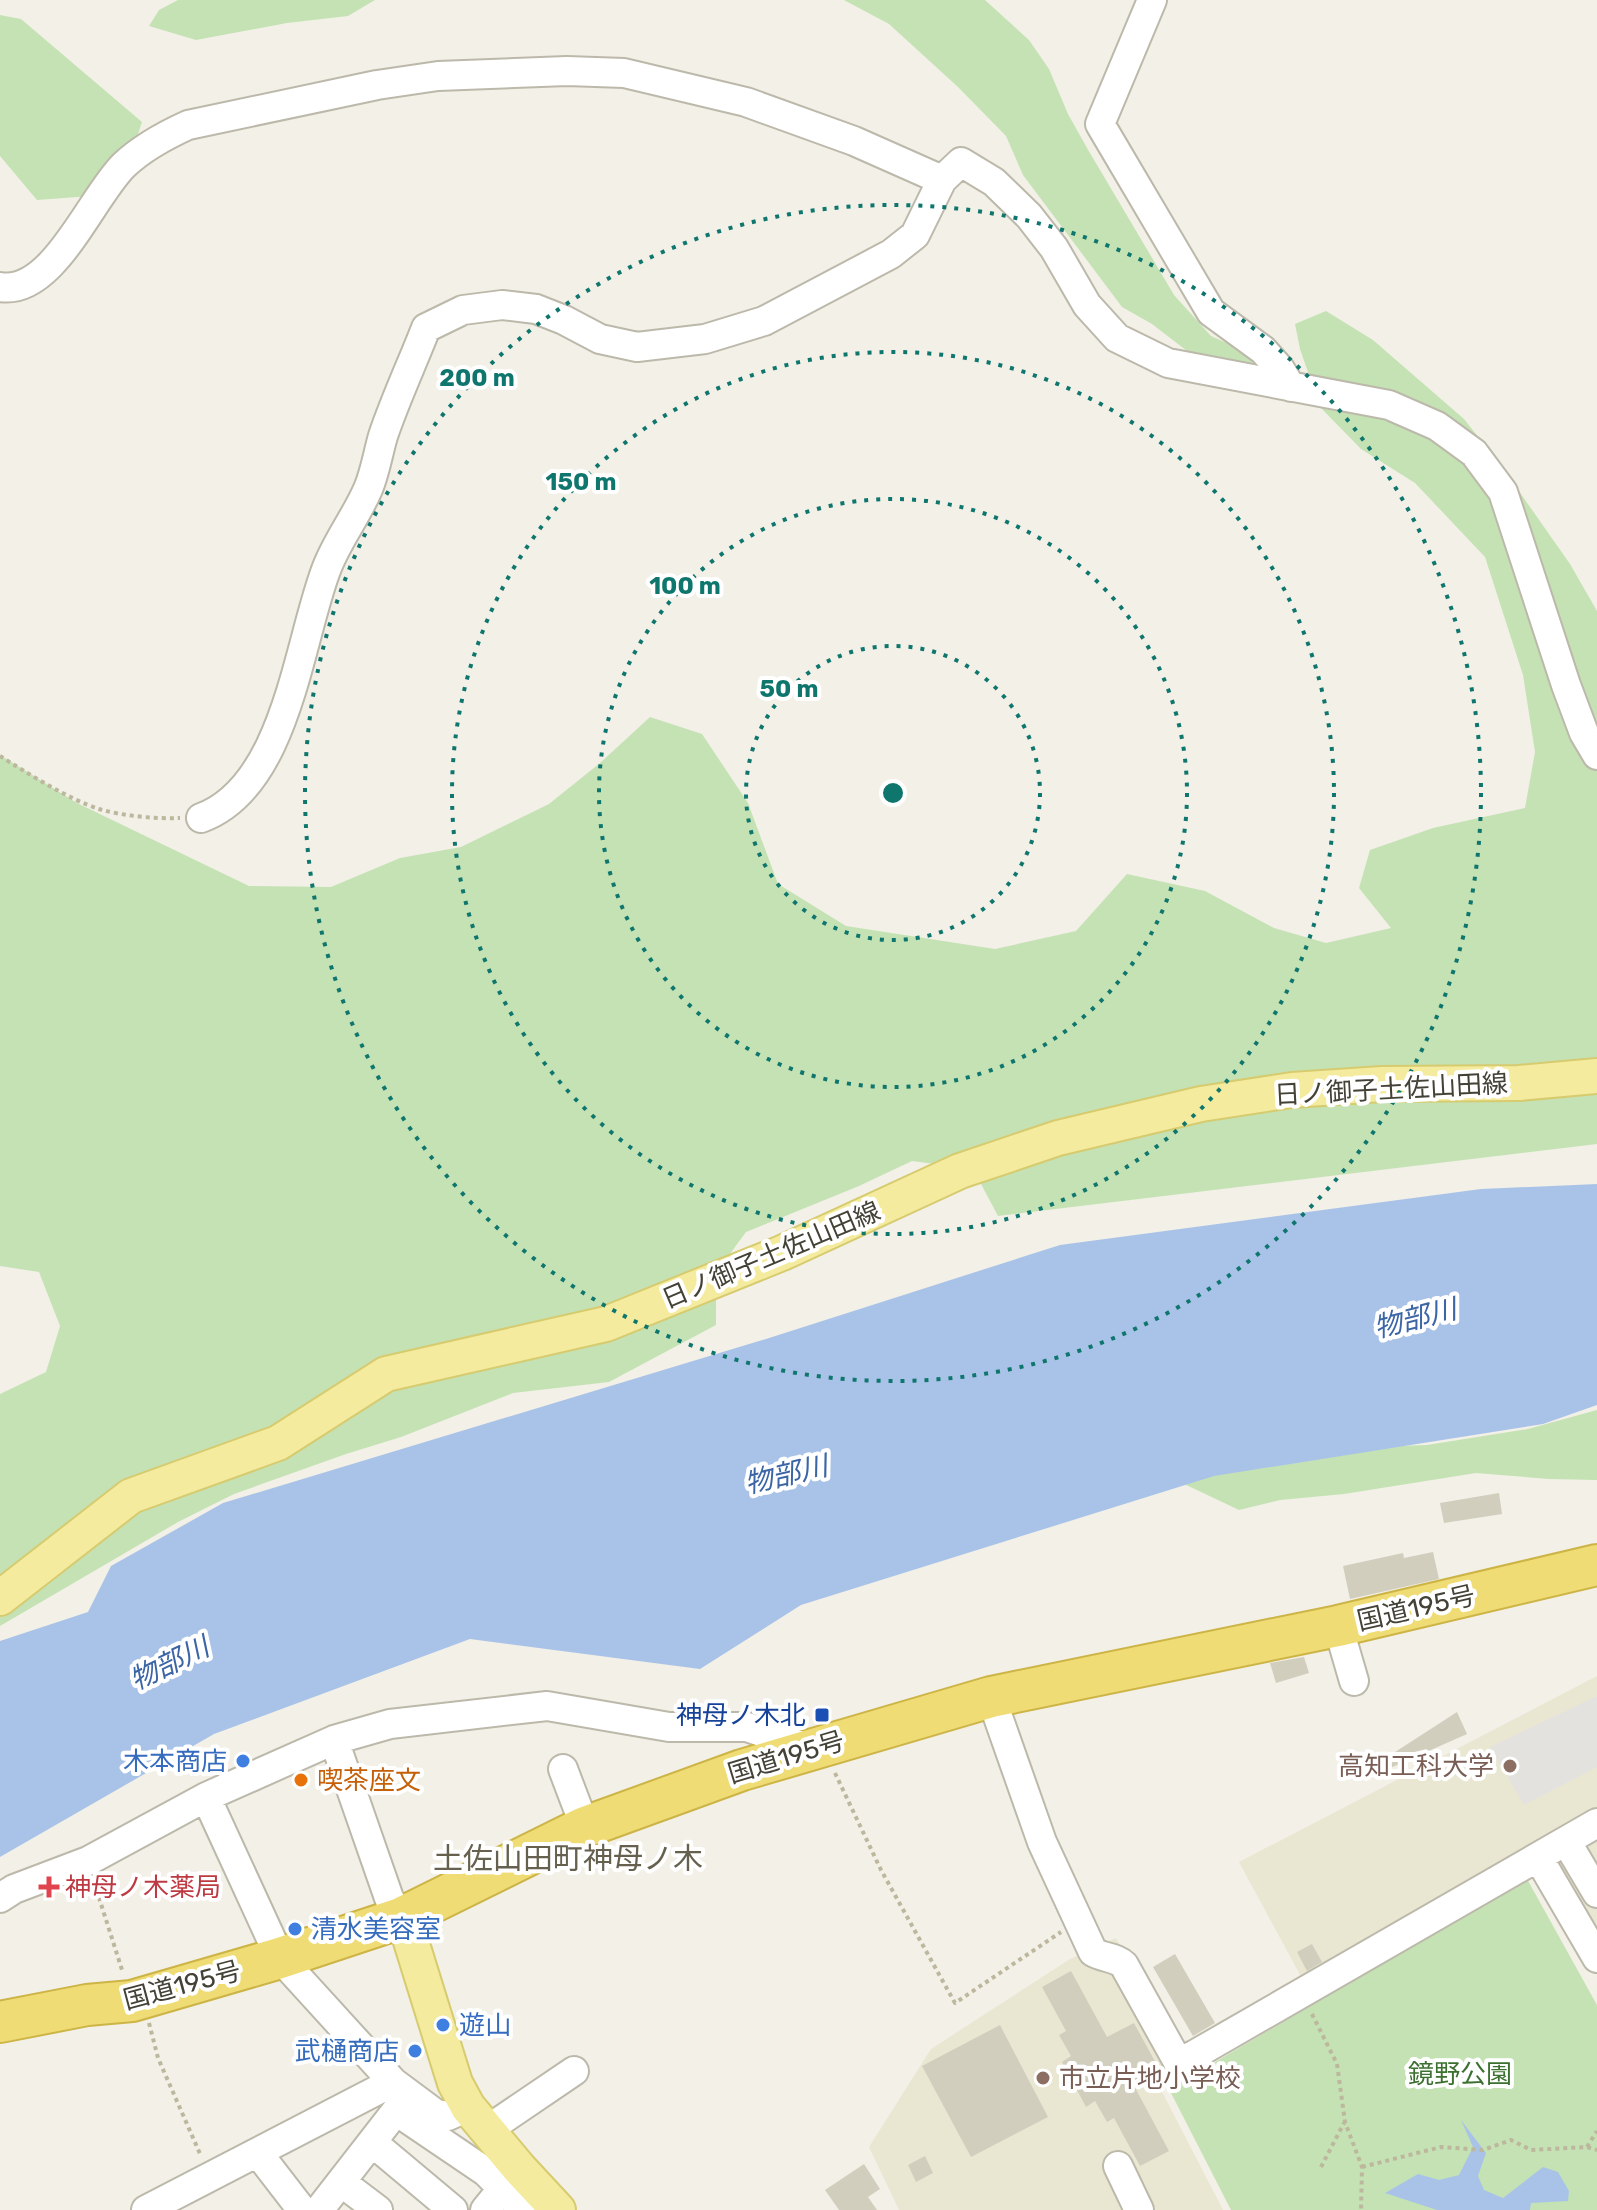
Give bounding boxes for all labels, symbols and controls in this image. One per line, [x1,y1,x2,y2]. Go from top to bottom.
text: 200 m [439,364,515,392]
text: 150 m [546,468,616,496]
text: 100 m [649,572,721,600]
text: 50 m [760,675,818,703]
centre of rings [879,779,907,807]
street label: 日ノ御子土佐山田線 [1273,1068,1509,1111]
street label: 日ノ御子土佐山田線 [657,1195,885,1315]
water label: 物部川 [1370,1292,1463,1345]
water label: 物部川 [741,1448,834,1500]
street label: 国道195号 [1354,1580,1478,1637]
water label: 物部川 [124,1629,217,1697]
place label: 神母ノ木北 [676,1700,806,1731]
marker: 神母ノ木北 [813,1706,831,1724]
street label: 国道195号 [724,1725,848,1790]
place label: 木本商店 [123,1746,227,1777]
place label: 高知工科大学 [1338,1751,1494,1782]
marker: 木本商店 [234,1752,252,1770]
marker: 高知工科大学 [1501,1757,1519,1775]
place label: 喫茶座文 [317,1765,421,1796]
marker: 喫茶座文 [292,1771,310,1789]
district label: 土佐山田町神母ノ木 [433,1841,703,1877]
place label: 神母ノ木薬局 [65,1872,221,1903]
marker: 神母ノ木薬局 [40,1878,58,1896]
place label: 清水美容室 [311,1914,441,1945]
marker: 清水美容室 [286,1920,304,1938]
street label: 国道195号 [120,1955,244,2016]
place label: 遊山 [459,2010,511,2041]
marker: 遊山 [434,2016,452,2034]
place label: 武樋商店 [295,2036,399,2067]
marker: 武樋商店 [406,2042,424,2060]
park label: 鏡野公園 [1408,2059,1512,2090]
place label: 市立片地小学校 [1059,2063,1241,2094]
marker: 市立片地小学校 [1034,2069,1052,2087]

